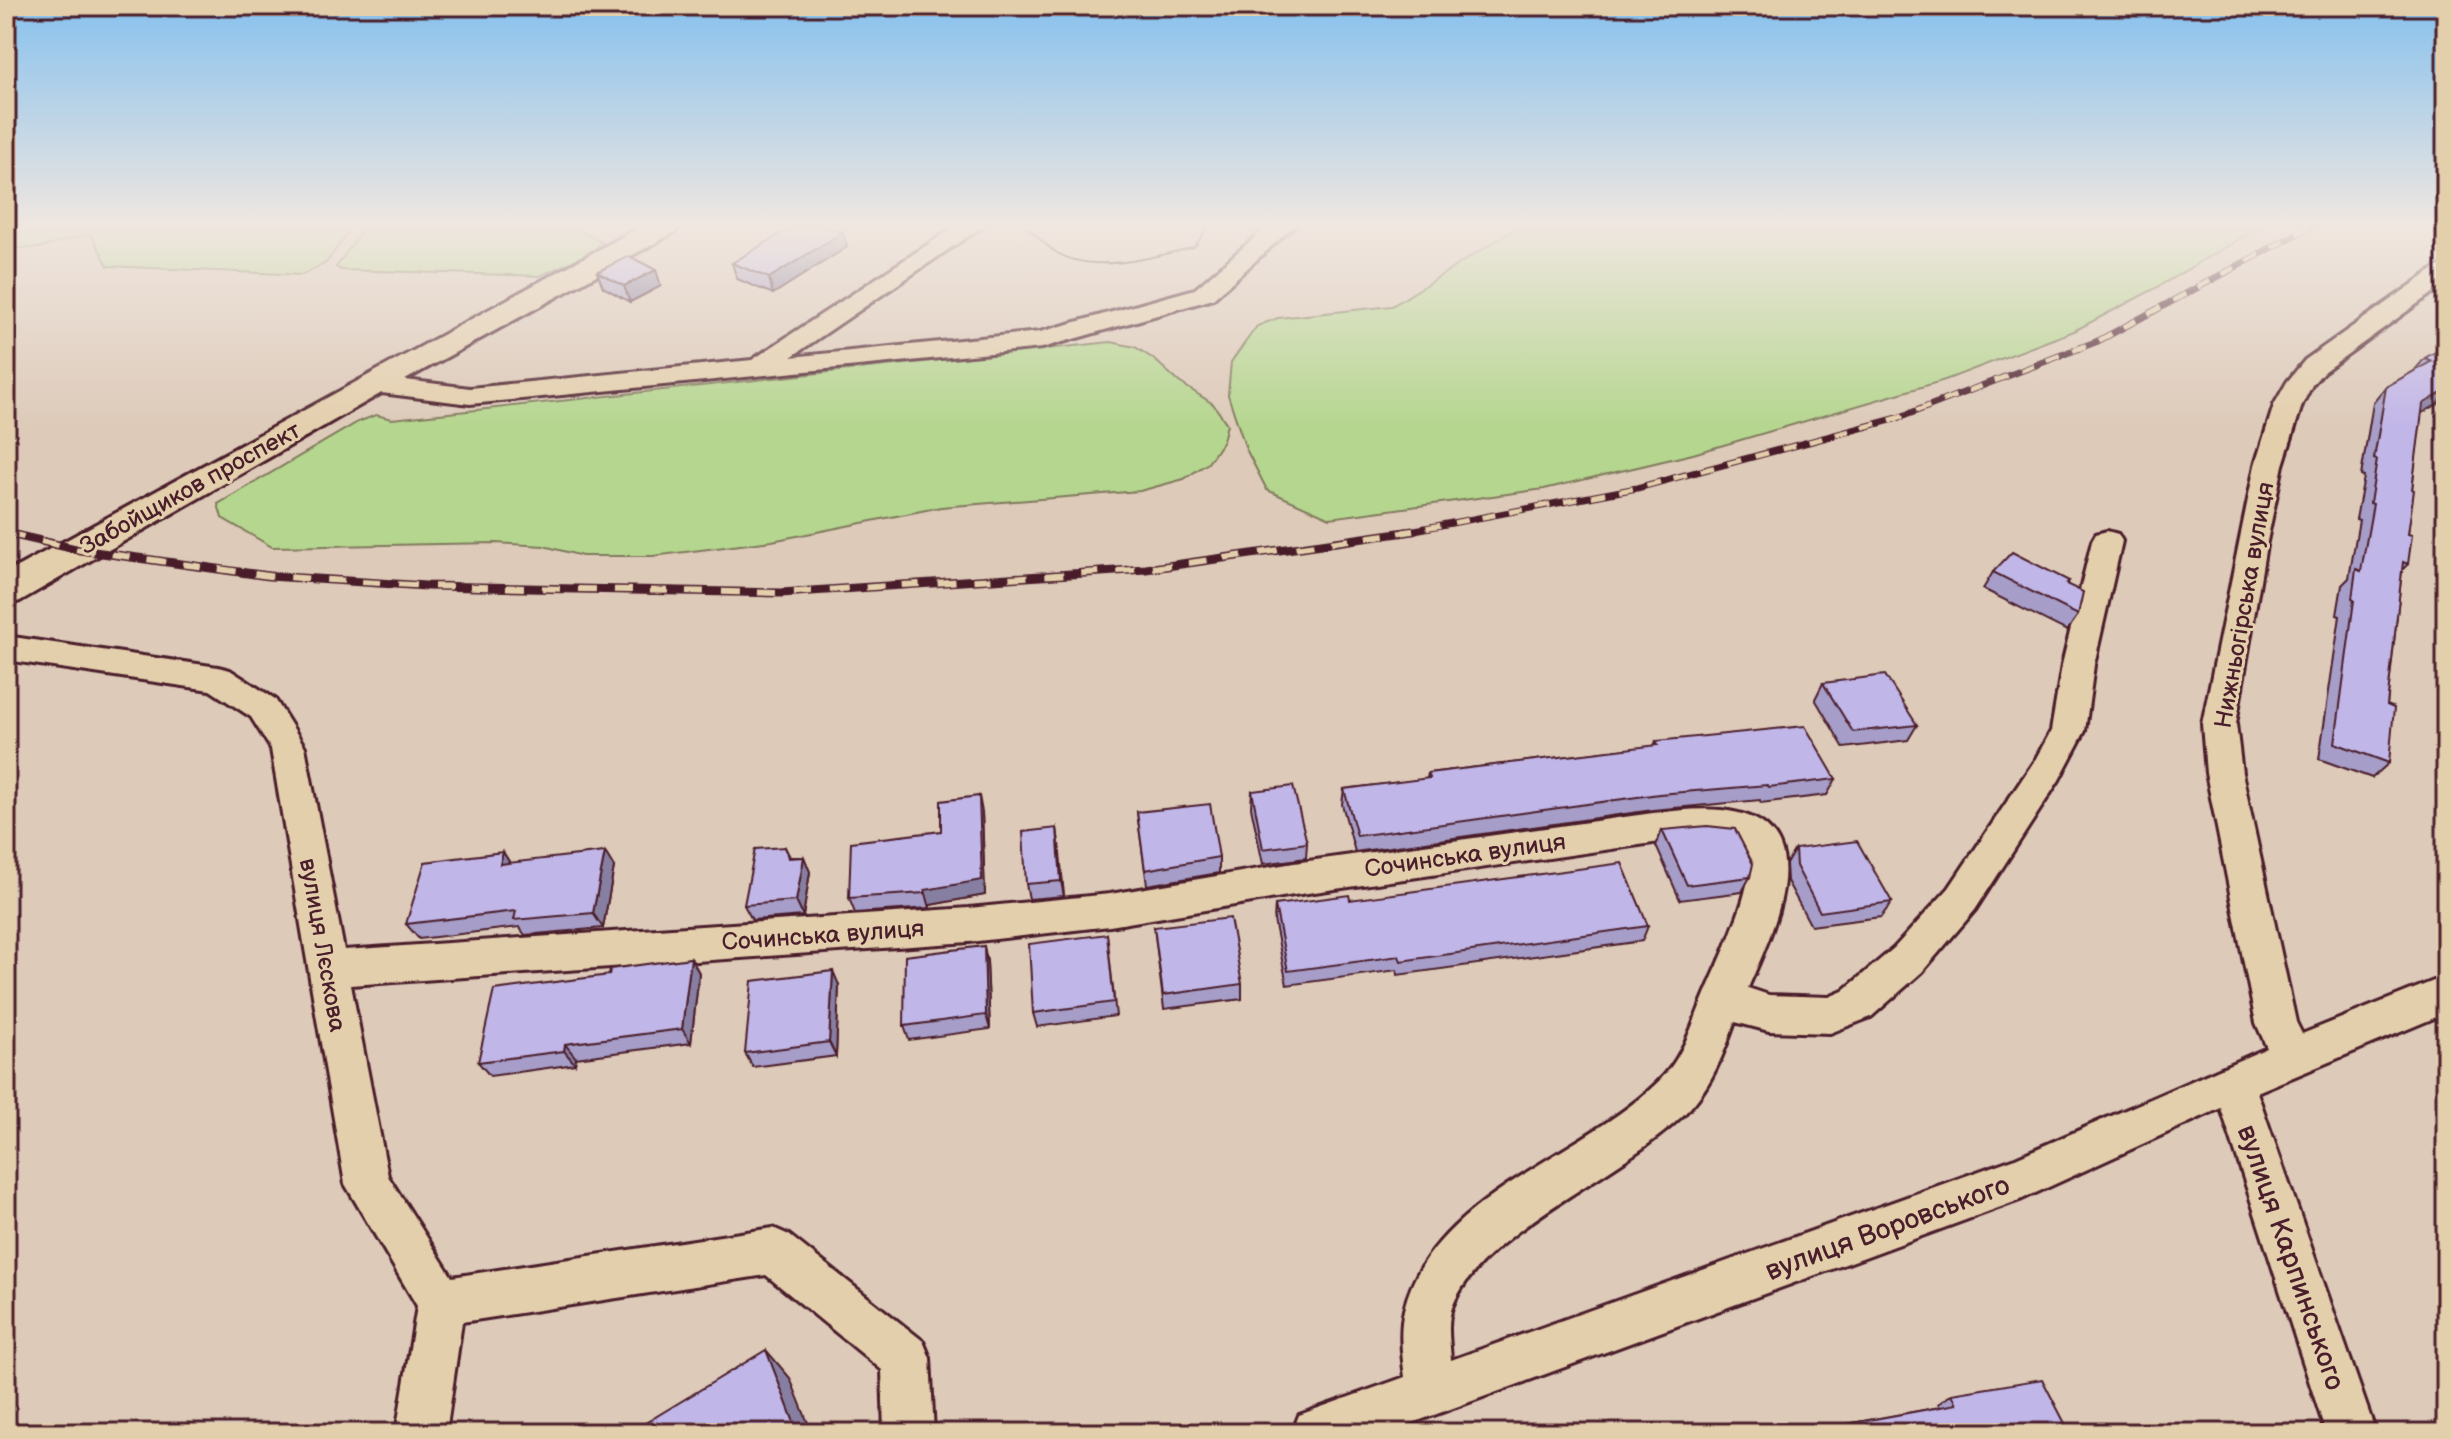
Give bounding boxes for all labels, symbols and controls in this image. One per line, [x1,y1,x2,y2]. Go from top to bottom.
street label: Забойщиков проспект [75,416,306,561]
street label: Нижньогірська вулиця [2209,480,2280,730]
street label: Сочинська вулиця [1363,827,1568,884]
street label: вулиця Лєскова [293,856,352,1034]
street label: Сочинська вулиця [721,914,925,957]
street label: вулиця Карпинського [2230,1121,2351,1394]
street label: вулиця Воровського [1761,1169,2014,1288]

